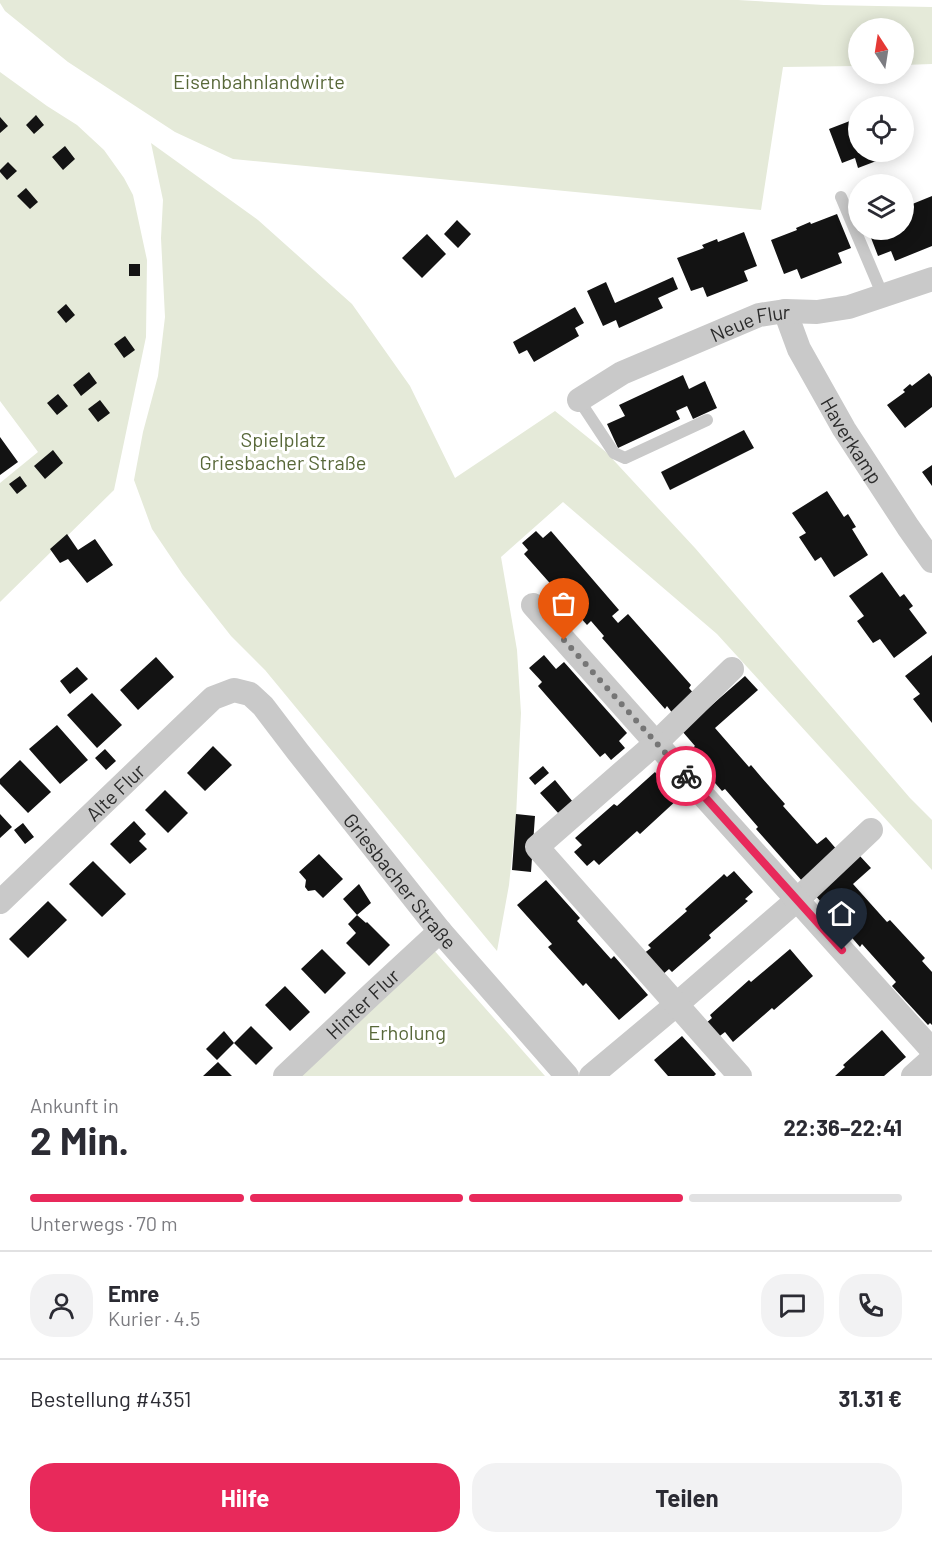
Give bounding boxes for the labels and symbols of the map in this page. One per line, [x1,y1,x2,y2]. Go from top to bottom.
north arrow [848,18,914,84]
park label: Eisenbahnlandwirte [173,69,345,93]
street label: Neue Flur [706,299,790,346]
street label: Haverkamp [816,392,888,488]
park label: Spielplatz Griesbacher Straße [199,427,367,474]
pin [538,578,589,640]
courier [656,746,716,806]
street label: Alte Flur [80,758,149,826]
street label: Griesbacher Straße [339,808,462,954]
pin [816,888,867,950]
street label: Hinter Flur [320,963,404,1044]
park label: Erholung [368,1020,446,1044]

